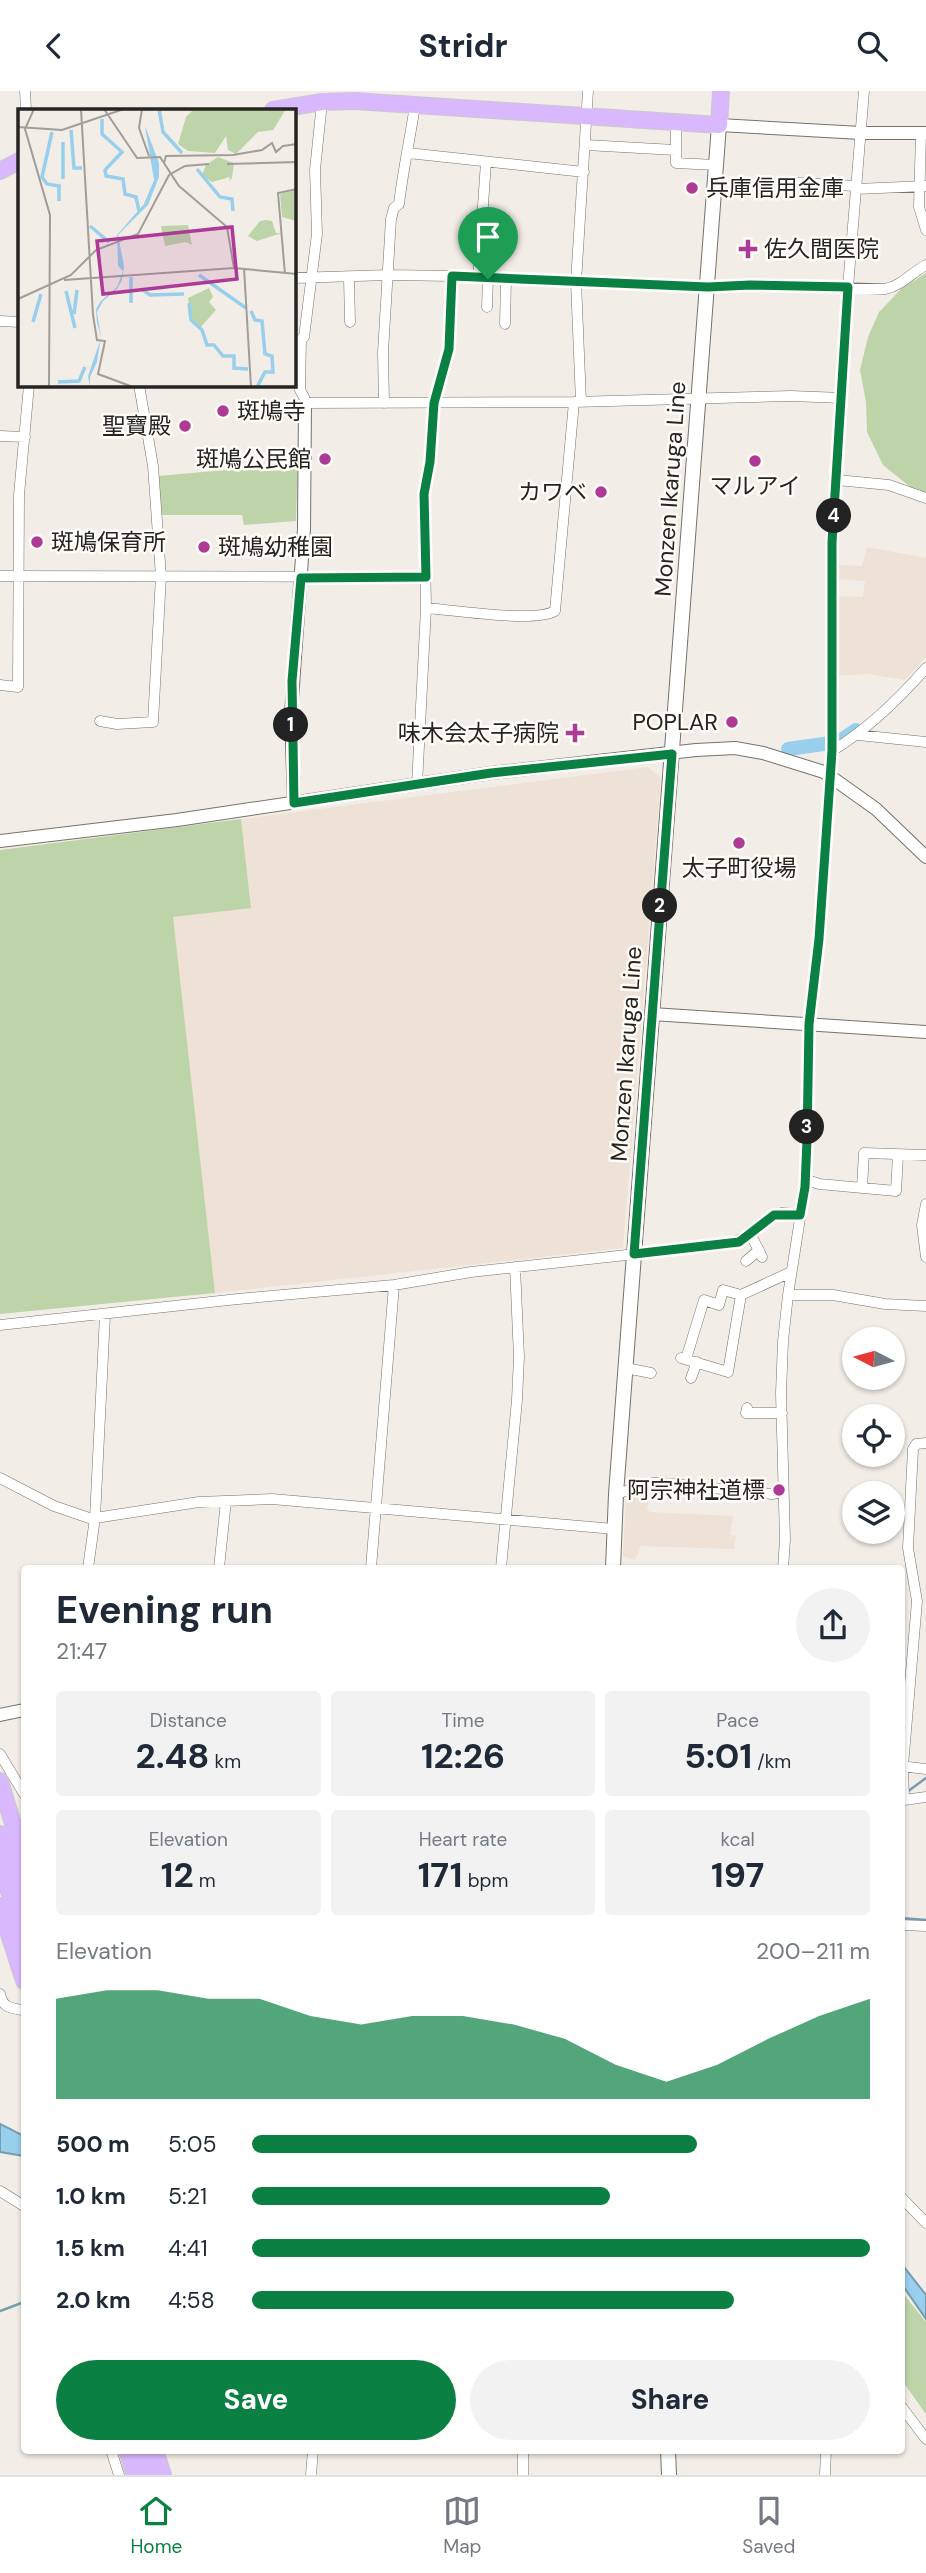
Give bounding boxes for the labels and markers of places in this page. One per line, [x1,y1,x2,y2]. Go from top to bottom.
place label: 兵庫信用金庫 [706,173,844,203]
marker: 兵庫信用金庫 [684,180,700,196]
pin [458,207,518,279]
place label: 佐久間医院 [764,234,879,264]
marker: 佐久間医院 [738,239,758,259]
place label: 斑鳩寺 [237,396,306,426]
marker: 斑鳩寺 [215,403,231,419]
place label: 聖寶殿 [102,411,171,441]
marker: 聖寶殿 [177,418,193,434]
place label: 斑鳩公民館 [196,444,311,474]
marker: 斑鳩公民館 [317,451,333,467]
marker: マルアイ [747,453,763,469]
place label: マルアイ [710,471,800,501]
place label: カワベ [518,477,587,507]
marker: カワベ [593,484,609,500]
pin: 4 [816,499,852,533]
place label: 斑鳩保育所 [51,527,166,557]
place label: 斑鳩幼稚園 [218,532,333,562]
marker: 斑鳩保育所 [29,534,45,550]
marker: 斑鳩幼稚園 [196,539,212,555]
pin: 1 [274,707,308,743]
place label: POPLAR [632,707,718,737]
marker: POPLAR [724,714,740,730]
place label: 味木会太子病院 [398,718,559,748]
marker: 味木会太子病院 [565,723,585,743]
marker: 太子町役場 [731,835,747,851]
place label: 太子町役場 [682,853,797,883]
pin: 2 [642,889,678,923]
pin: 3 [790,1109,824,1145]
place label: 阿宗神社道標 [627,1475,765,1505]
marker: 阿宗神社道標 [771,1482,787,1498]

